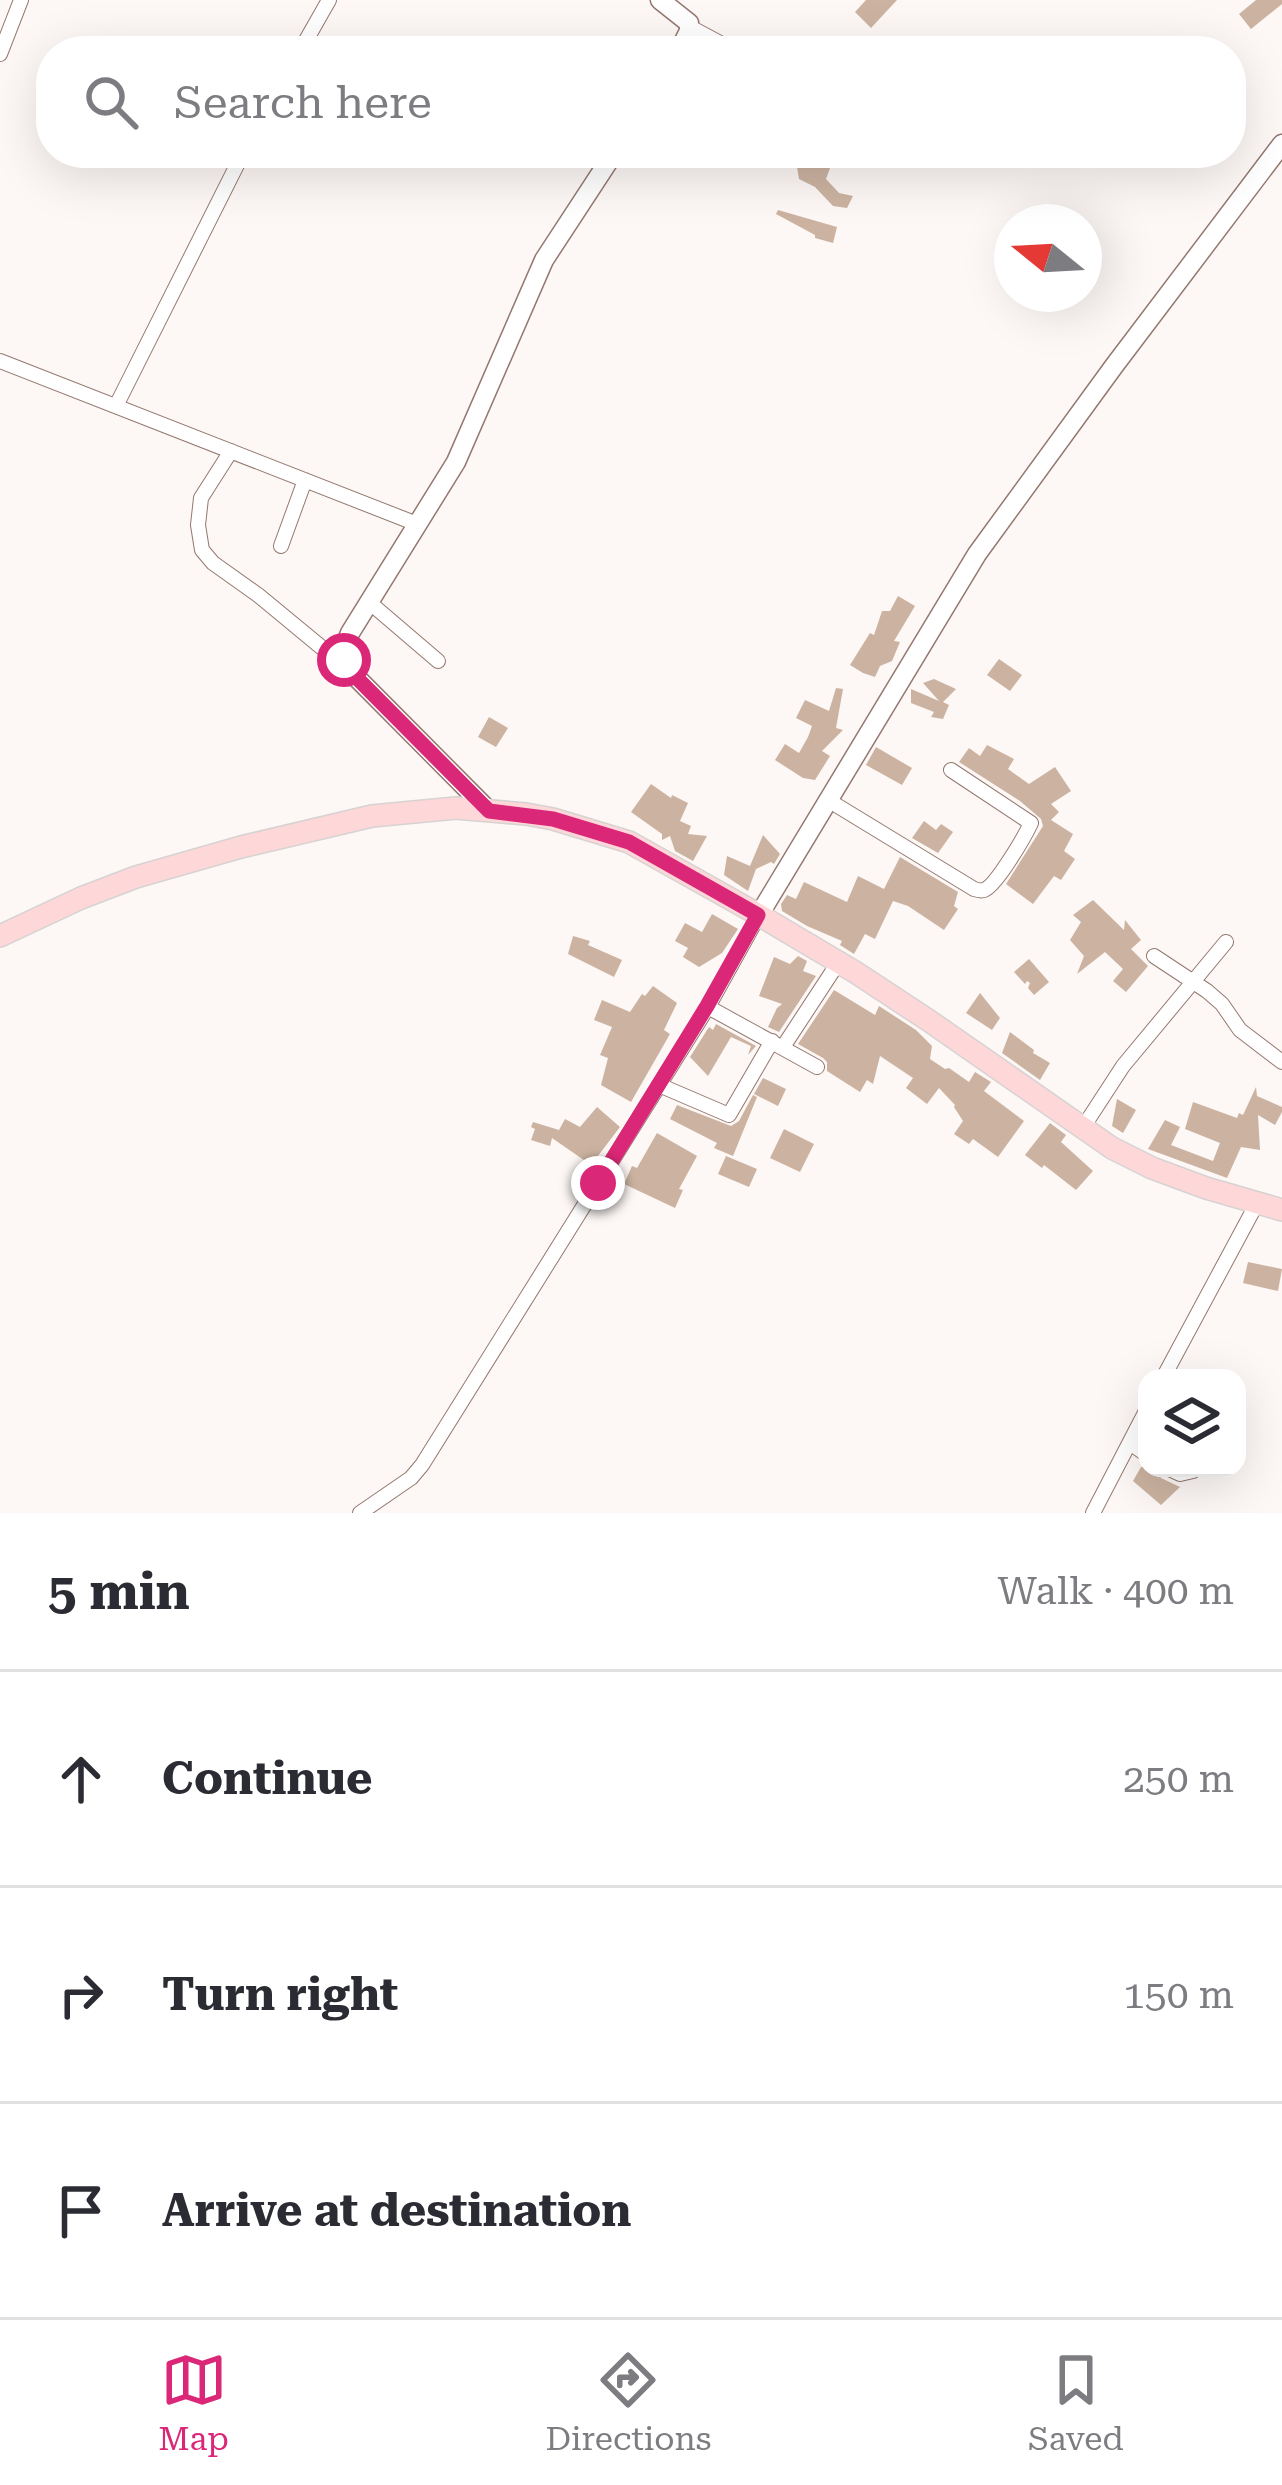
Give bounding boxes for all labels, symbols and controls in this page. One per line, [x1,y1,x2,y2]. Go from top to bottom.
search box [36,36,1246,168]
icon: search [78,69,144,135]
text: Search here [174,76,432,129]
north arrow [994,204,1102,312]
route start [317,633,371,687]
route end [571,1156,625,1210]
map controls [1138,1369,1246,1477]
button: layers [1138,1369,1246,1477]
text: 5 min [48,1562,190,1621]
text: Walk · 400 m [998,1568,1234,1614]
icon: ahead [48,1746,114,1812]
text: Continue [162,1752,373,1805]
text: 250 m [1123,1756,1234,1802]
icon: right [48,1962,114,2028]
text: Turn right [162,1968,398,2021]
text: 150 m [1123,1972,1234,2018]
icon: arrive [48,2178,114,2244]
text: Arrive at destination [162,2184,631,2237]
tab: Map [158,2347,229,2458]
tab: Directions [545,2347,711,2458]
tab: Saved [1028,2347,1124,2458]

